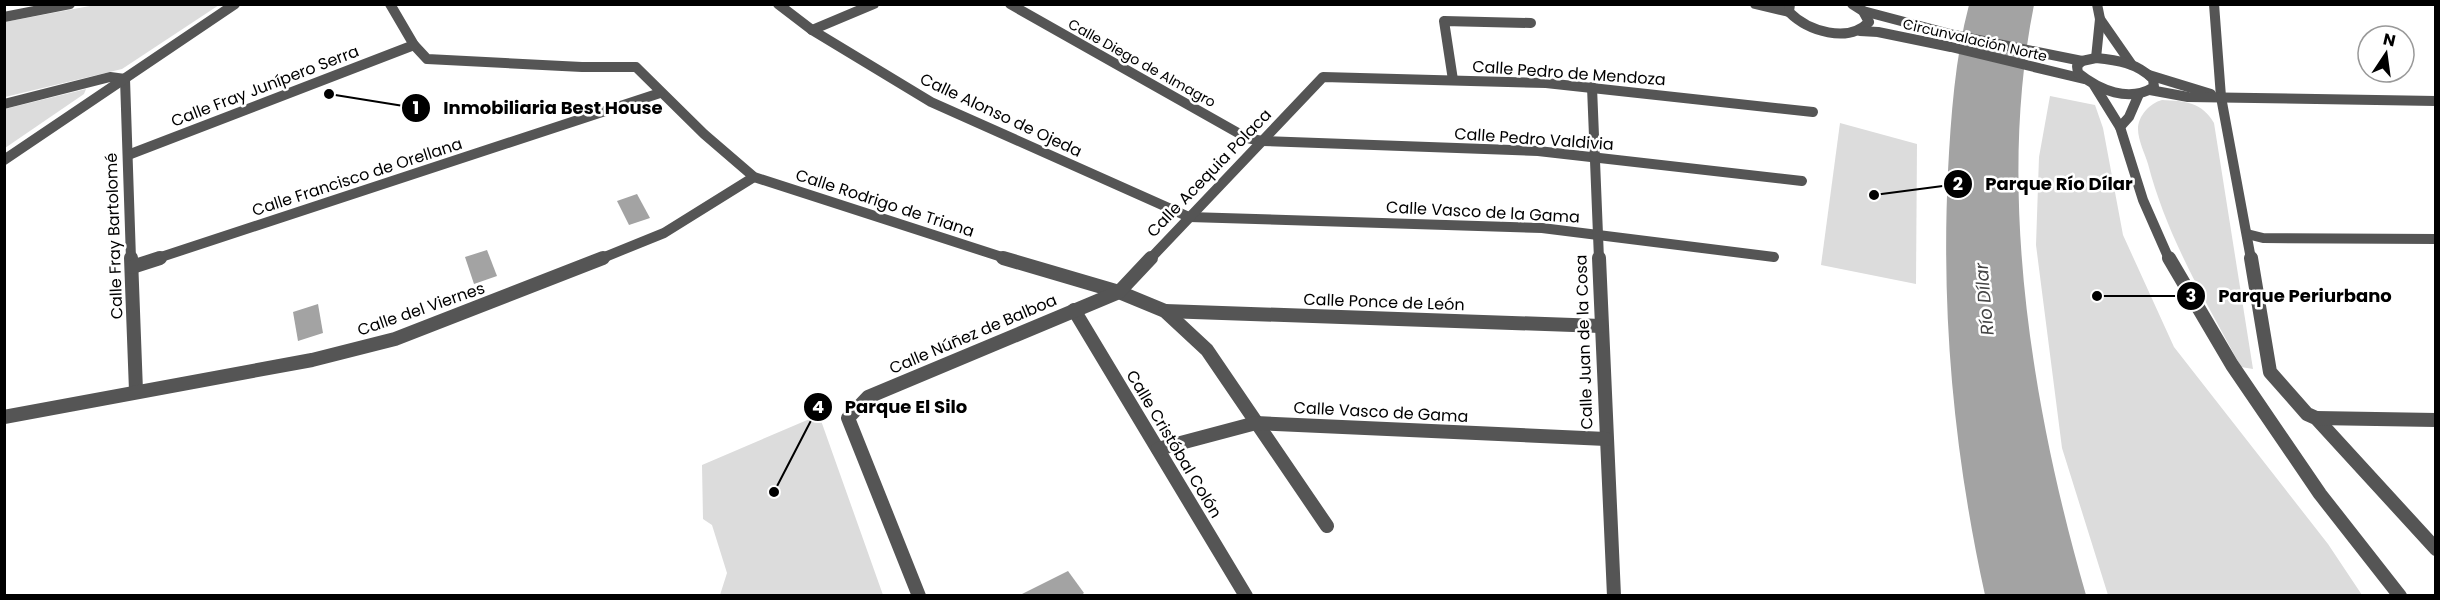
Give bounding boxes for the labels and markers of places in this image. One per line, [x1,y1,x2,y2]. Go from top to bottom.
callout: Inmobiliaria Best House [401,90,674,126]
callout: Parque Río Dílar [1943,166,2145,202]
callout: Parque Periurbano [2176,278,2404,314]
callout: Parque El Silo [803,389,979,425]

